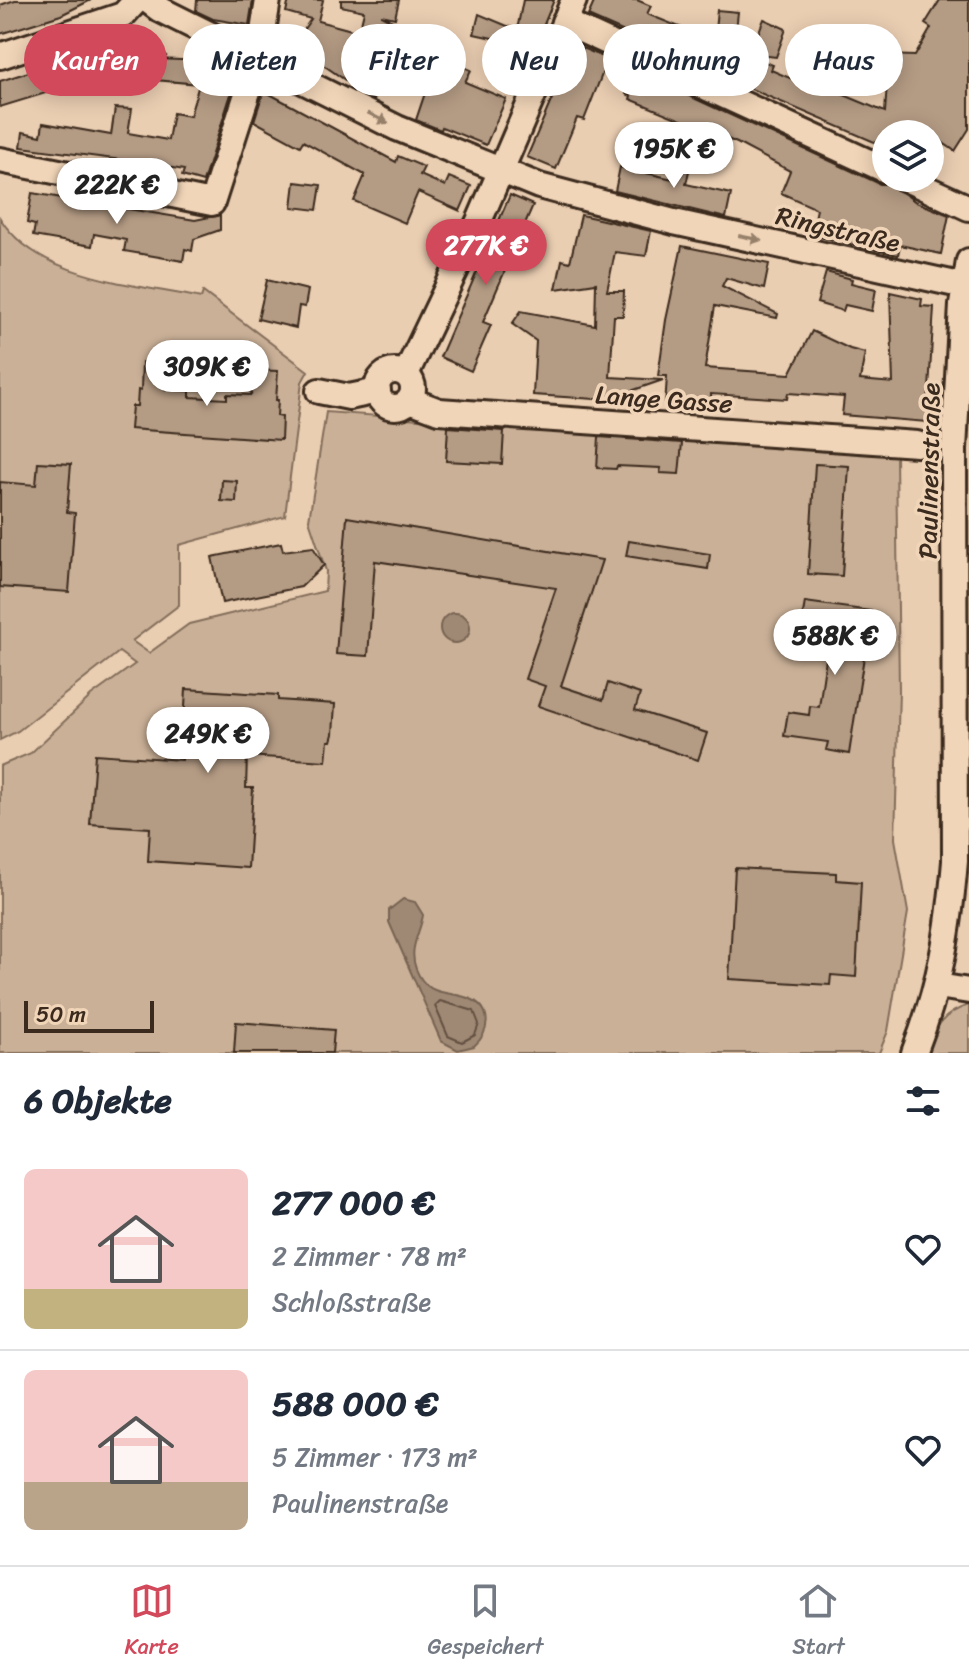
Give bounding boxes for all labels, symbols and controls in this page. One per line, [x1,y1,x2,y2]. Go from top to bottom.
chip: Kaufen [24,24,167,96]
chip: Mieten [183,24,325,96]
chip: Filter [341,24,466,96]
chip: Neu [482,24,587,96]
chip: Wohnung [603,24,769,96]
chip: Haus [785,24,903,96]
one-way arrow [367,111,389,125]
map controls [872,120,944,192]
button: layers [872,120,944,192]
pin: 195K € [609,122,739,190]
text: 195K € [633,125,715,171]
pin: 222K € [52,158,182,226]
text: 222K € [75,161,159,207]
street label: Ringstraße [771,192,905,266]
pin: 277K € [421,219,551,287]
text: 277K € [444,222,528,268]
one-way arrow [738,233,763,245]
pin: 309K € [142,340,272,408]
text: 309K € [164,343,250,389]
street label: Lange Gasse [594,371,734,427]
street label: Paulinenstraße [904,382,954,560]
pin: 588K € [770,609,900,677]
text: 588K € [791,612,879,658]
pin: 249K € [143,707,273,775]
text: 249K € [164,710,252,756]
text: 50 m [36,995,86,1034]
scale bar [24,997,154,1033]
text: 6 Objekte [24,1071,172,1131]
icon: filters [901,1079,945,1123]
text: 277 000 € [272,1173,435,1233]
icon: home [88,1201,184,1297]
icon: heart [901,1227,945,1271]
text: 2 Zimmer · 78 m² [272,1233,467,1279]
text: Schloßstraße [272,1279,431,1325]
text: 588 000 € [272,1374,439,1434]
icon: home [88,1402,184,1498]
icon: heart [901,1428,945,1472]
text: 5 Zimmer · 173 m² [272,1434,478,1480]
text: Paulinenstraße [272,1480,448,1526]
tab: Karte [124,1579,179,1666]
tab: Gespeichert [428,1579,543,1666]
tab: Start [792,1579,845,1666]

